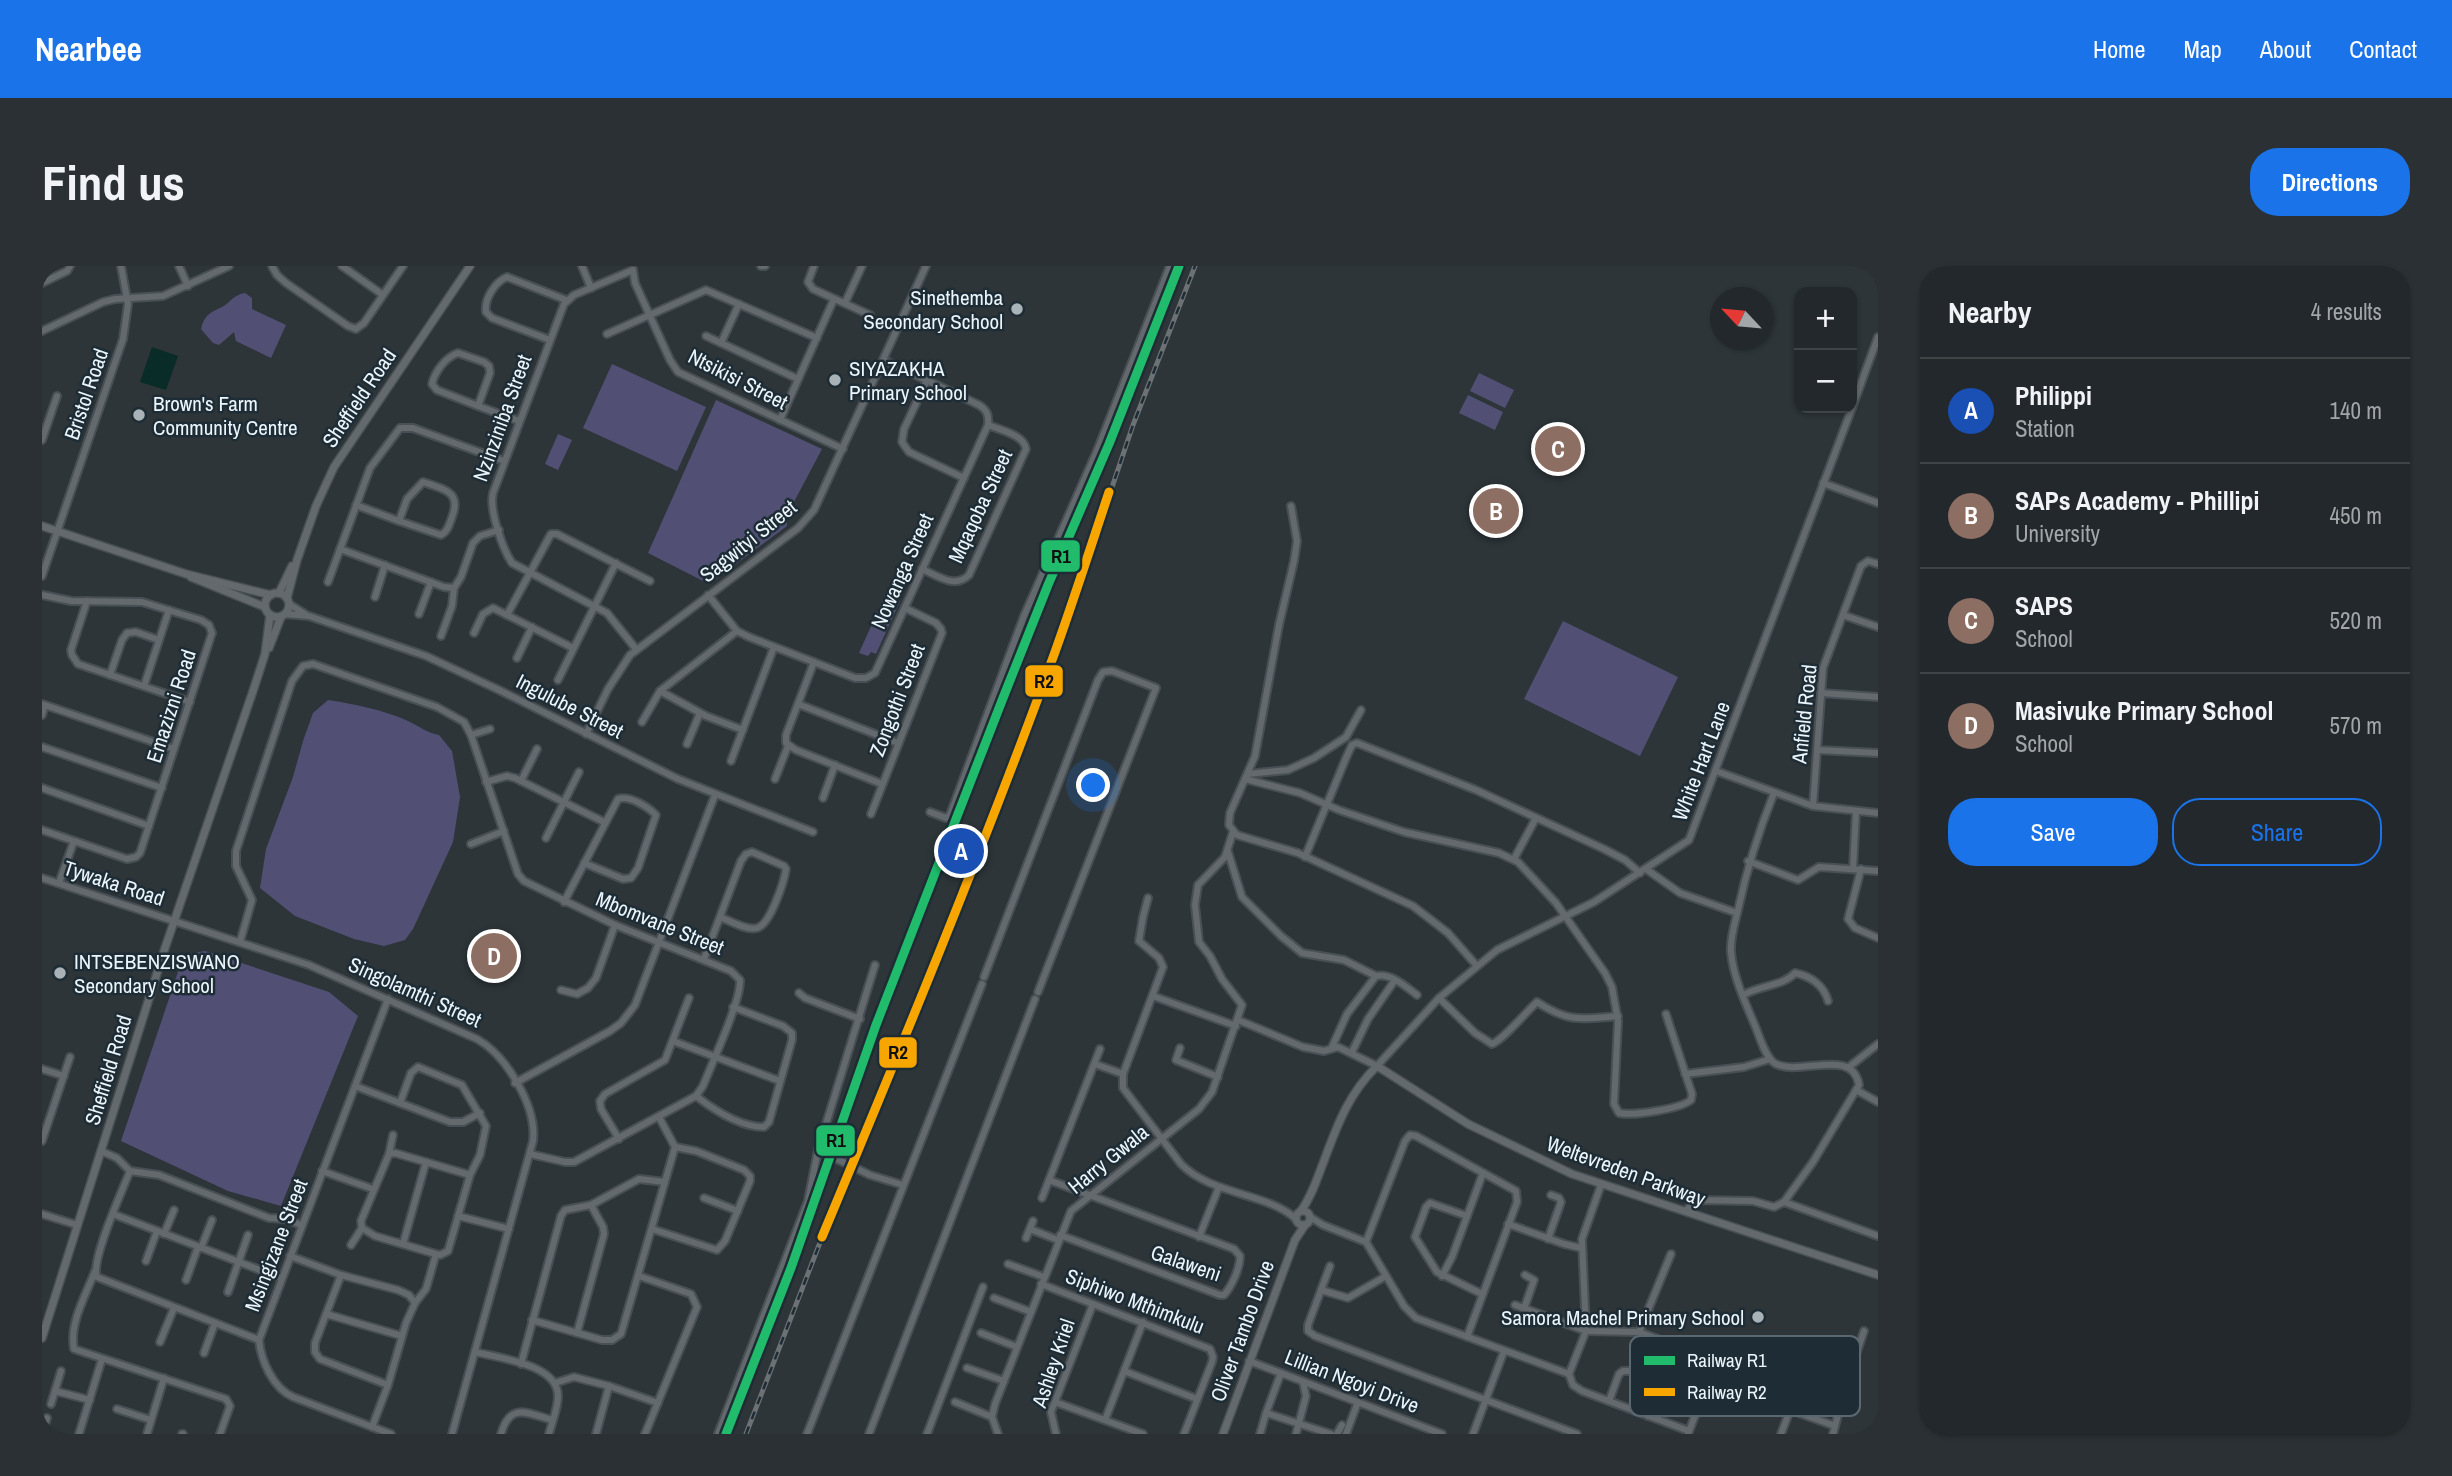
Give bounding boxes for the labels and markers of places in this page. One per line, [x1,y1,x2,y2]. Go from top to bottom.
place label: Sinethemba Secondary School [863,283,1003,336]
marker: Sinethemba Secondary School [1009,301,1025,317]
place label: SIYAZAKHA Primary School [849,354,967,407]
marker: SIYAZAKHA Primary School [827,372,843,388]
place label: Brown's Farm Community Centre [153,389,298,442]
marker: Brown's Farm Community Centre [131,407,147,423]
pin: C [1535,423,1581,475]
pin: B [1473,485,1519,537]
pin: A [938,825,984,877]
pin: D [471,930,517,982]
place label: INTSEBENZISWANO Secondary School [74,947,240,1000]
marker: INTSEBENZISWANO Secondary School [52,965,68,981]
place label: Samora Machel Primary School [1501,1303,1744,1332]
marker: Samora Machel Primary School [1750,1309,1766,1325]

